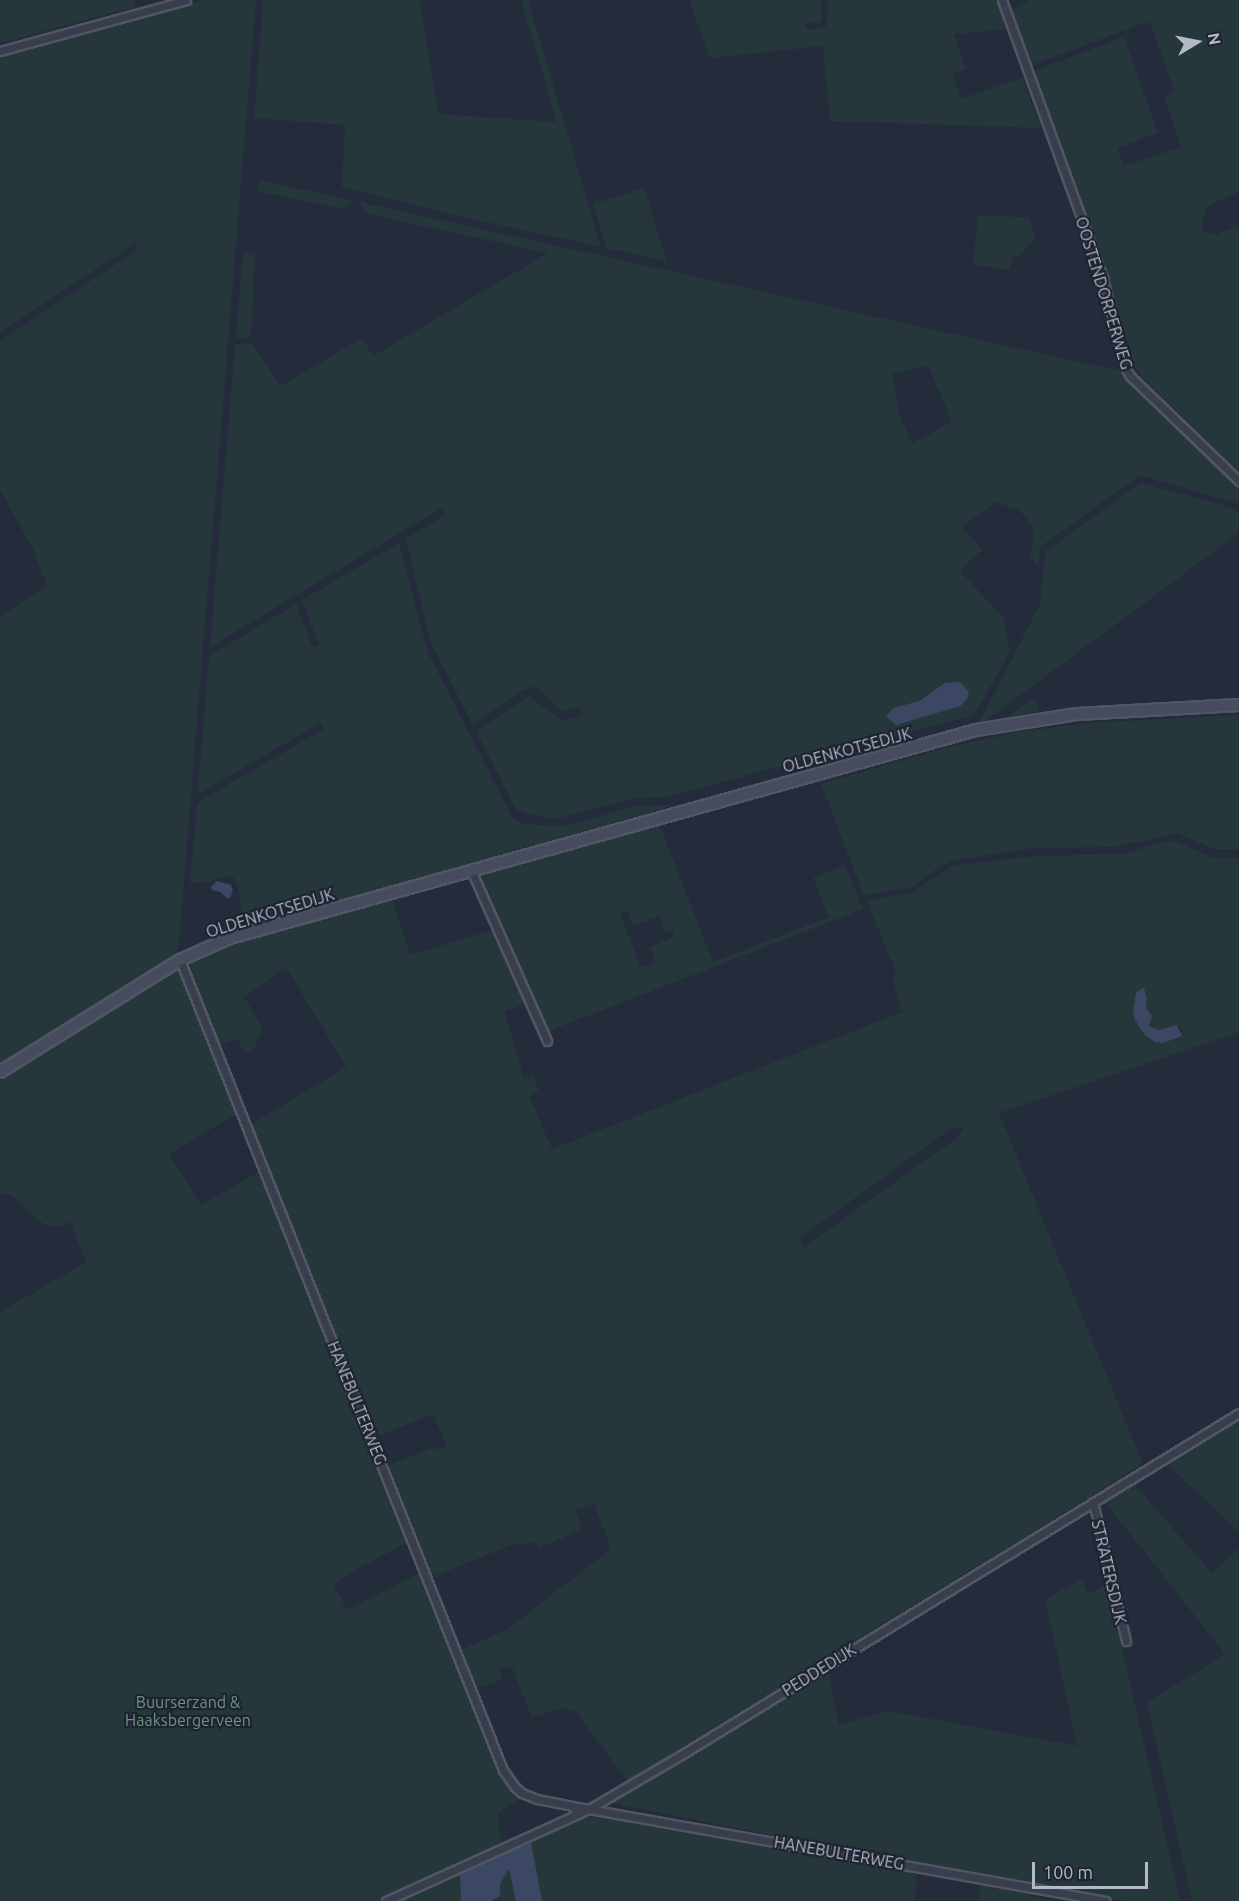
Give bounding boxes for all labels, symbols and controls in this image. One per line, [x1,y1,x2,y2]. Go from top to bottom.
north arrow [1167,12,1227,72]
text: N [1205,31,1225,46]
street label: OOSTENDORPERWEG [1072,214,1136,372]
street label: OLDENKOTSEDIJK [780,724,914,776]
street label: OLDENKOTSEDIJK [204,884,336,942]
street label: HANEBULTERWEG [323,1338,391,1468]
street label: STRATERSDIJK [1088,1518,1130,1626]
street label: PEDDEDIJK [779,1640,859,1700]
park label: Buurserzand & Haaksbergerveen [125,1692,251,1730]
street label: HANEBULTERWEG [773,1832,905,1874]
scale bar [1035,1850,1150,1888]
text: 100 m [1043,1862,1093,1882]

